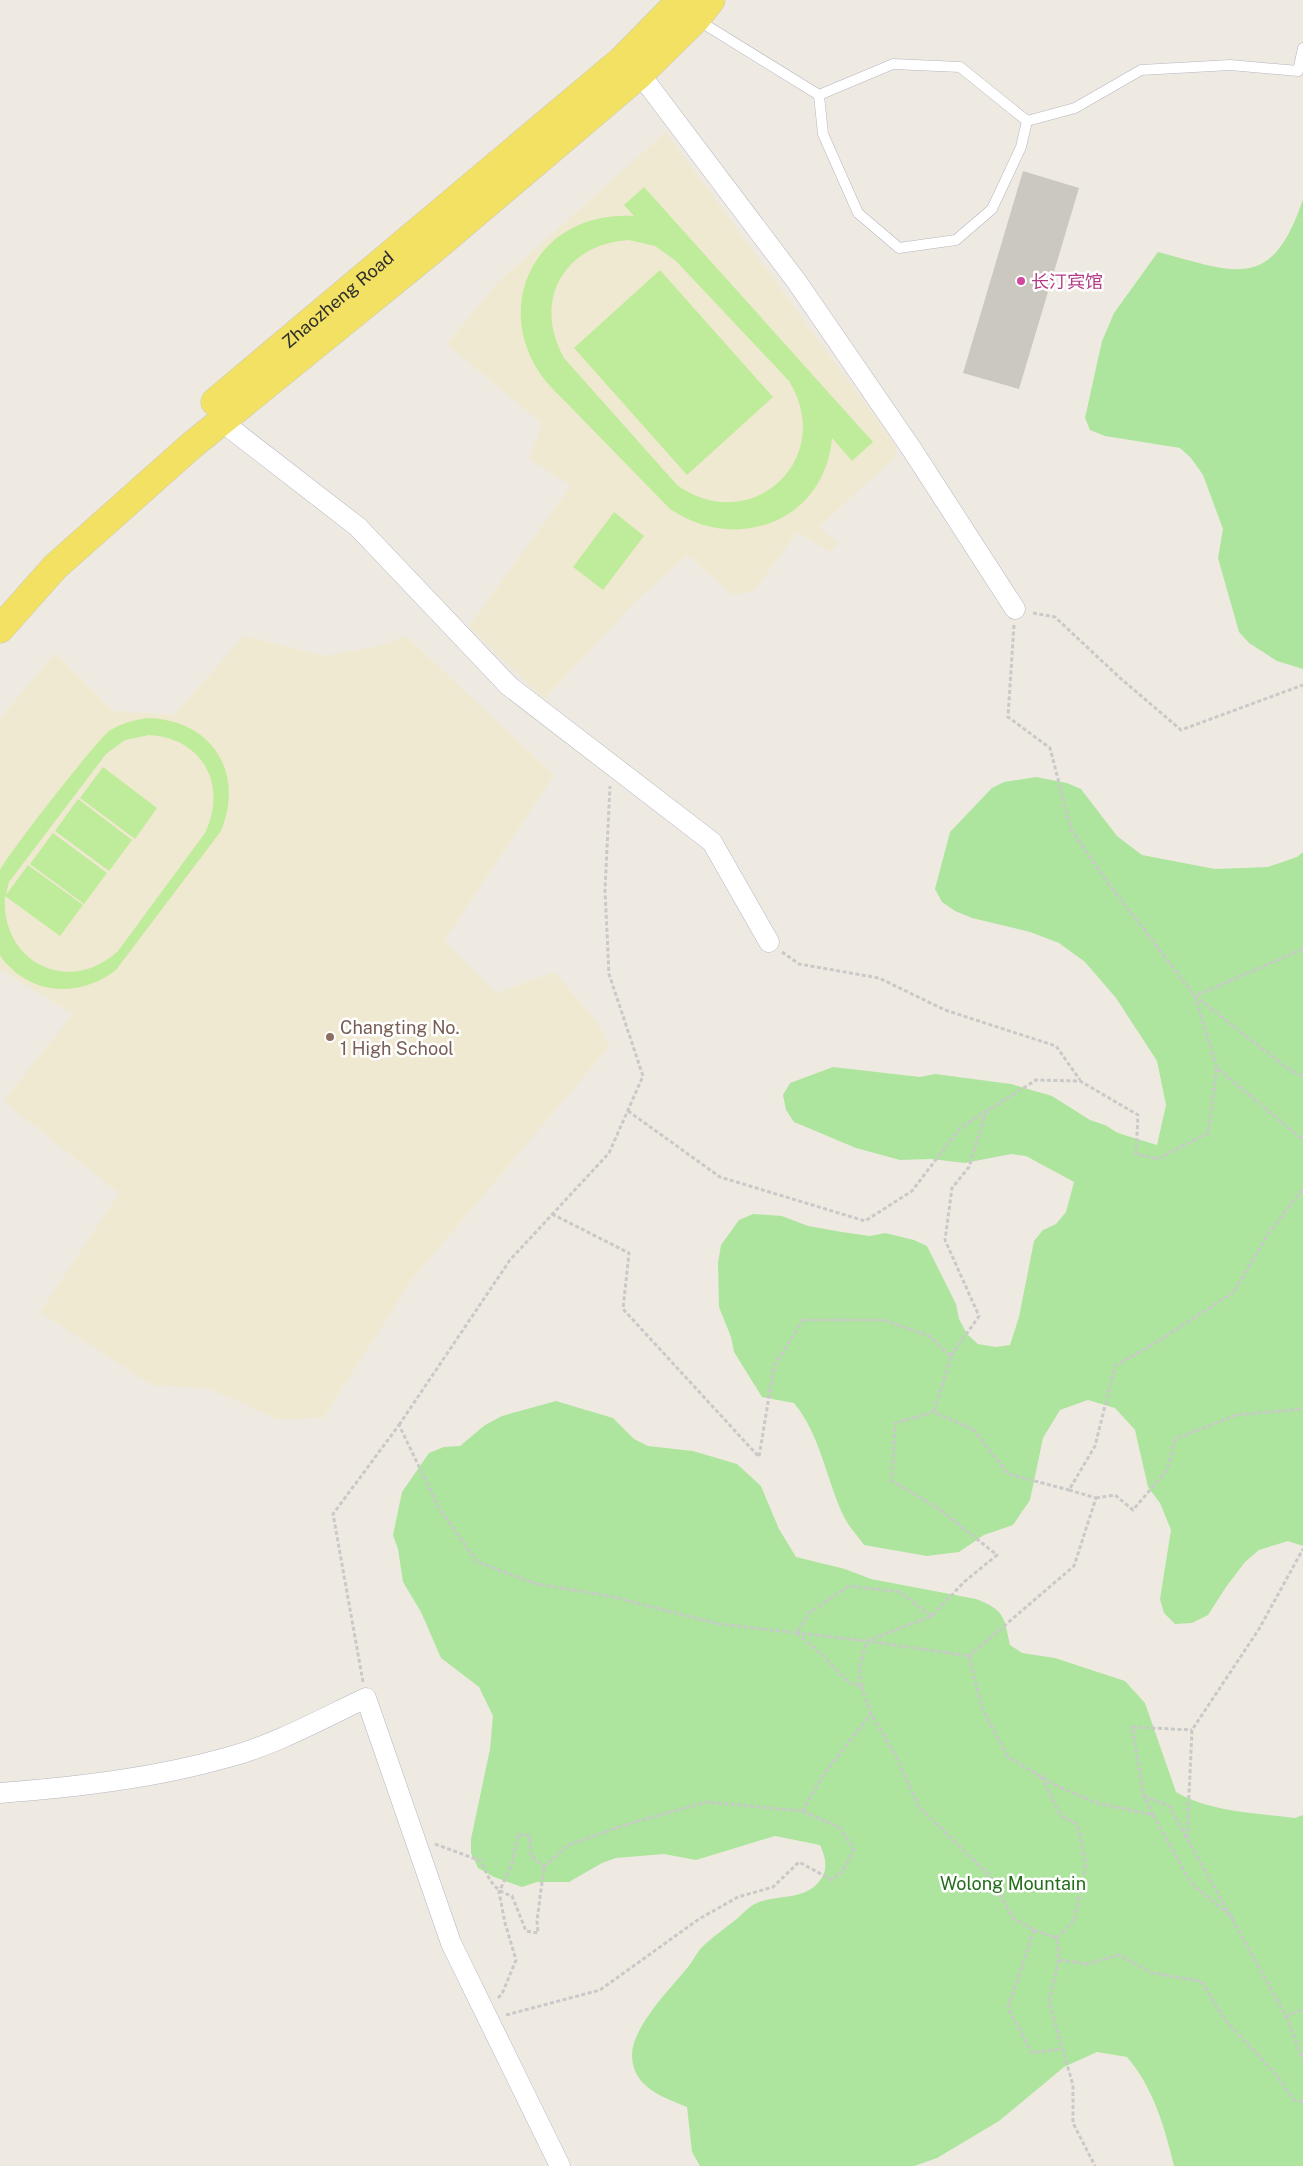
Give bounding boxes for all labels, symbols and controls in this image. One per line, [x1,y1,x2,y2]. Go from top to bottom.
street label: Zhaozheng Road [277,246,398,352]
place label: 长汀宾馆 [1031,271,1103,292]
marker: 长汀宾馆 [1015,275,1027,287]
place label: Changting No. 1 High School [340,1017,460,1059]
marker: Changting No. 1 High School [324,1031,336,1043]
park label: Wolong Mountain [940,1873,1086,1894]

